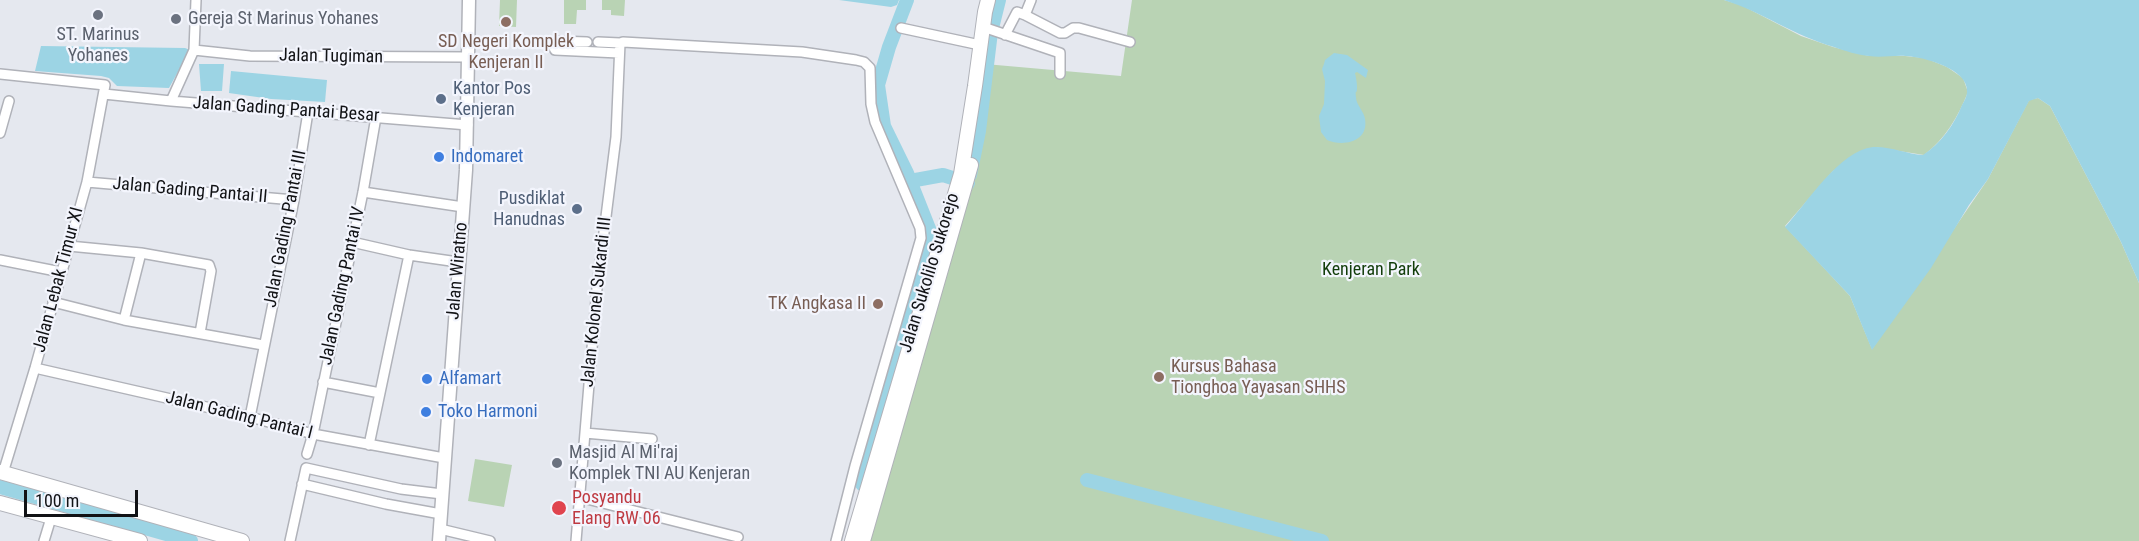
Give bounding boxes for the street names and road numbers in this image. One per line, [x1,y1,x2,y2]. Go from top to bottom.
street label: Jalan Tugiman [279,45,383,69]
street label: Jalan Gading Pantai Besar [192,93,380,127]
street label: Jalan Gading Pantai III [260,148,312,310]
street label: Jalan Gading Pantai II [112,173,268,209]
street label: Jalan Sukolilo Sukorejo [895,191,965,355]
street label: Jalan Lebak Timur XI [29,205,89,355]
street label: Jalan Gading Pantai IV [316,205,370,367]
street label: Jalan Kolonel Sukardi III [577,216,617,388]
street label: Jalan Wiratno [443,221,473,321]
street label: Jalan Gading Pantai I [163,387,315,445]

